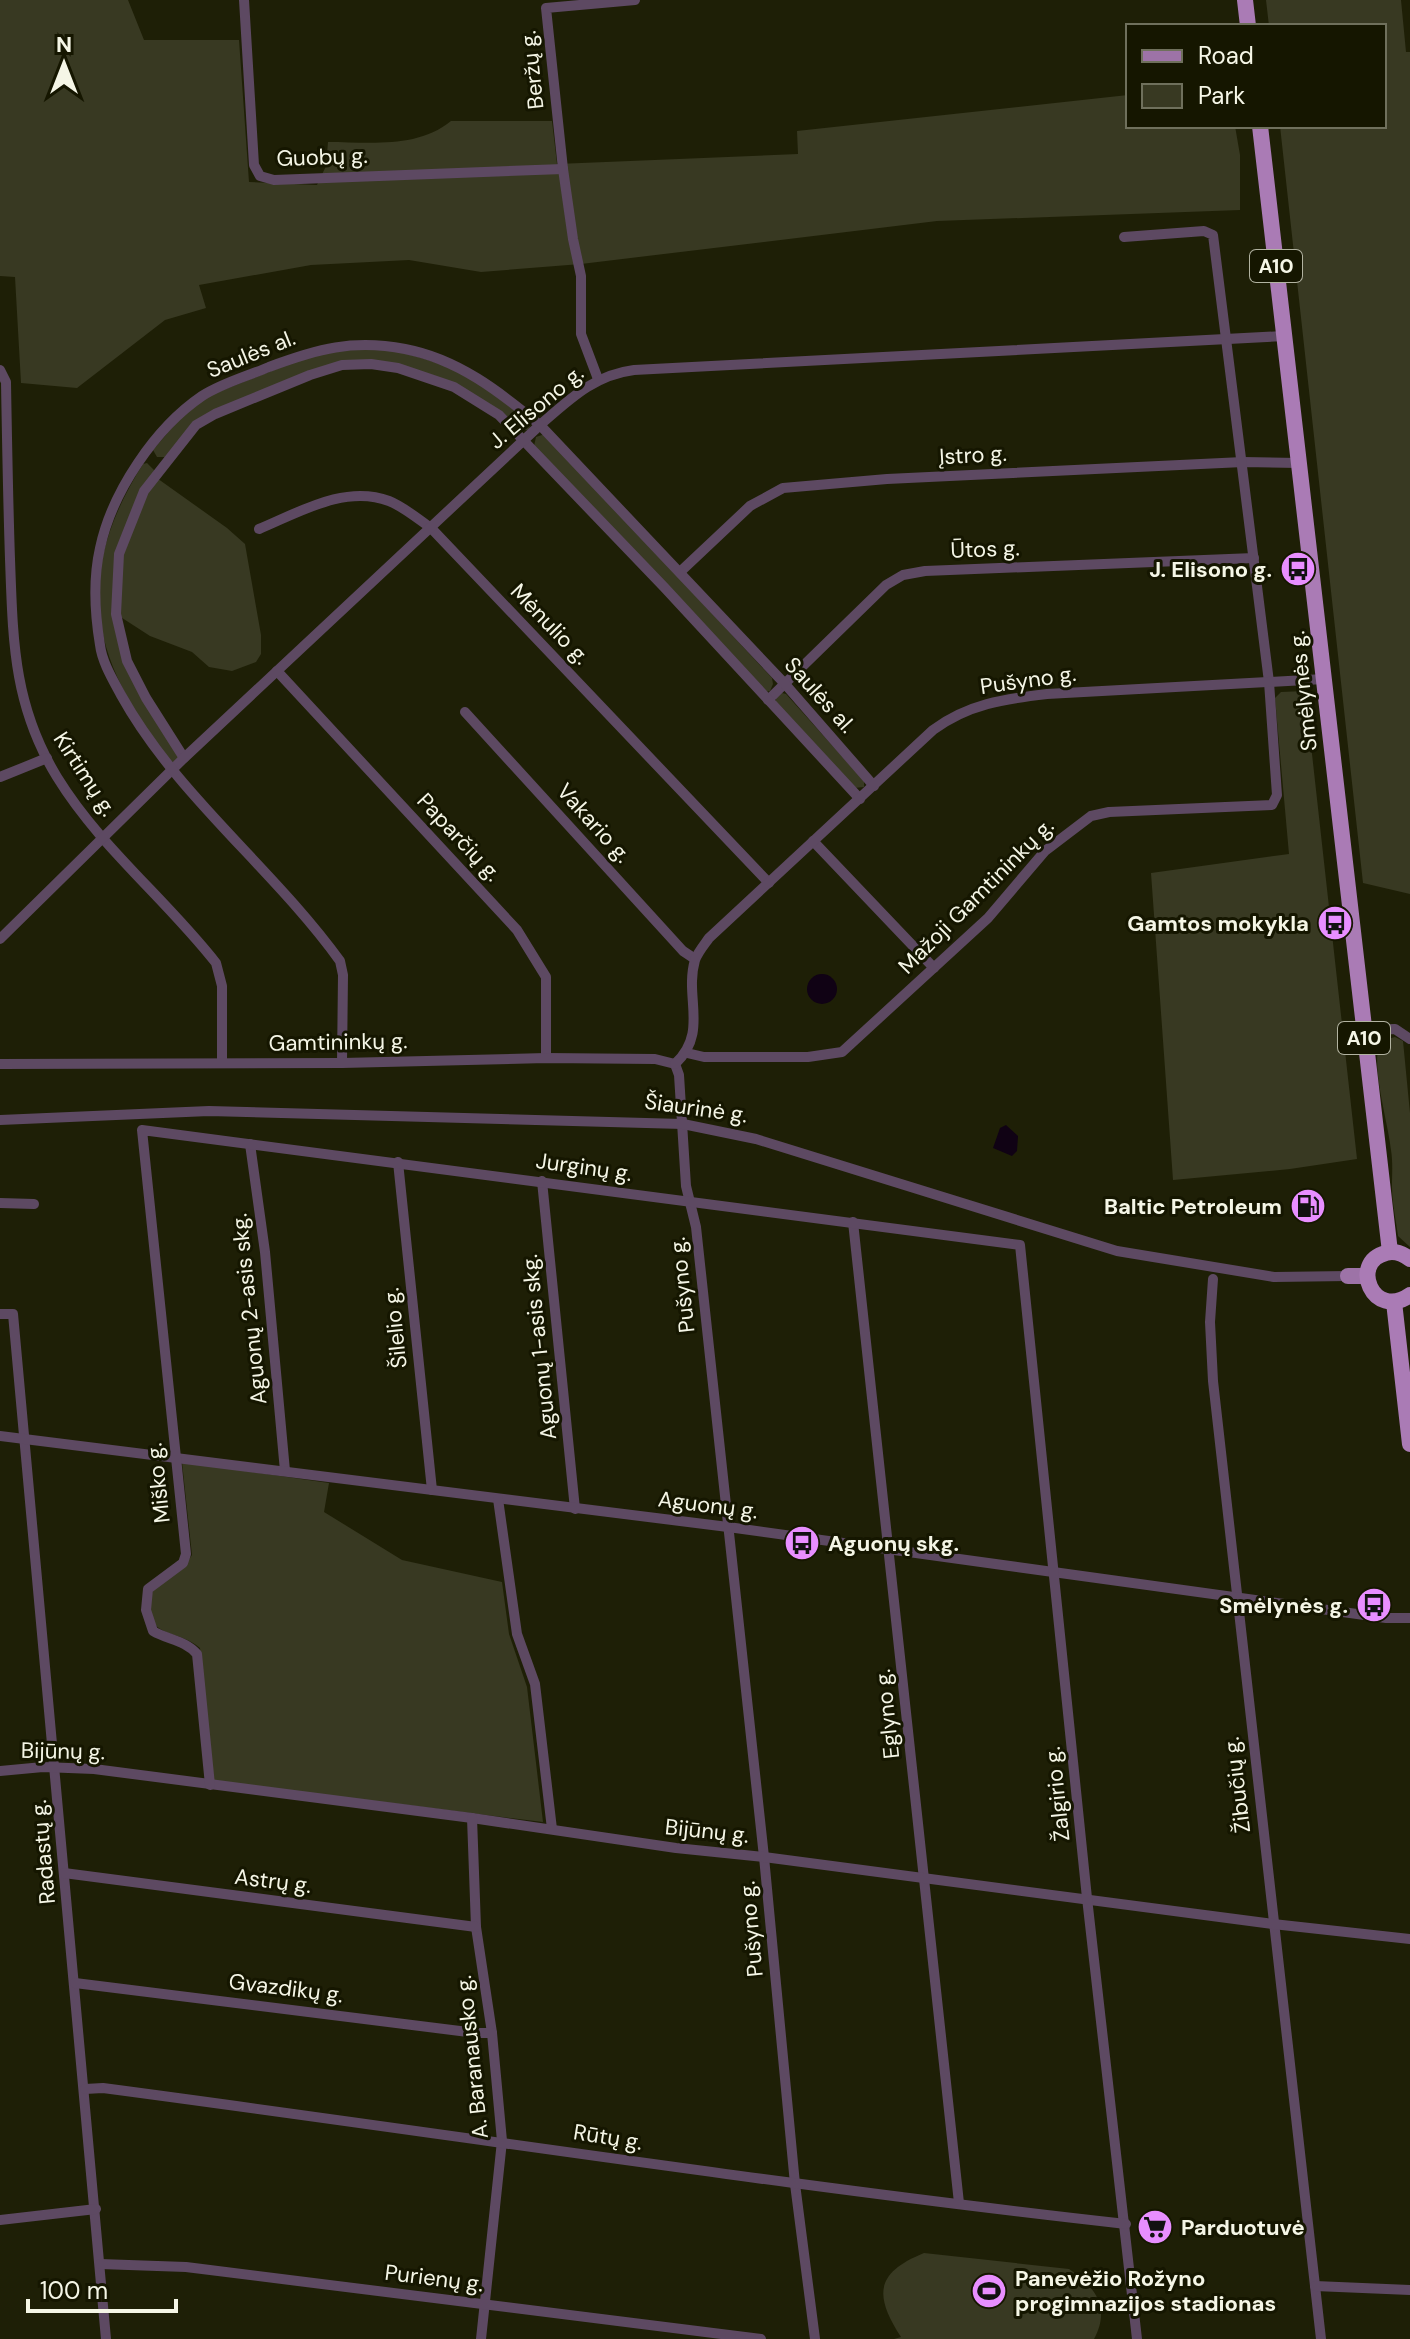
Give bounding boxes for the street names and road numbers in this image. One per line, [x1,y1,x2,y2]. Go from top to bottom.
street label: Beržų g. [513,29,551,111]
street label: Guobų g. [276,141,368,173]
road number: A10 [1250,250,1302,282]
street label: Saulės al. [203,323,299,385]
street label: J. Elisono g. [482,359,590,455]
street label: Įstro g. [937,439,1008,471]
street label: Ūtos g. [950,533,1020,565]
street label: Mėnulio g. [504,577,596,671]
street label: Smėlynės g. [1282,629,1324,753]
street label: Saulės al. [778,651,862,739]
street label: Pušyno g. [978,659,1078,701]
street label: Kirtimų g. [47,726,123,822]
street label: Vakario g. [551,777,637,869]
street label: Paparčių g. [411,787,507,887]
street label: Mažoji Gamtininkų g. [892,812,1060,980]
road number: A10 [1338,1022,1390,1054]
street label: Gamtininkų g. [268,1026,408,1058]
street label: Šiaurinė g. [643,1086,749,1130]
street label: Jurginų g. [534,1146,634,1188]
street label: Aguonų 2-asis skg. [225,1212,273,1406]
street label: Pušyno g. [663,1236,701,1334]
street label: Aguonų 1-asis skg. [515,1253,563,1441]
street label: Šilelio g. [376,1286,414,1370]
street label: Miško g. [139,1441,177,1525]
street label: Aguonų g. [656,1484,760,1526]
street label: Eglyno g. [868,1668,906,1760]
street label: Žibučių g. [1217,1735,1257,1835]
street label: Bijūnų g. [21,1736,105,1766]
street label: Žalgirio g. [1038,1745,1076,1843]
street label: Radastų g. [24,1799,62,1905]
street label: Bijūnų g. [664,1812,750,1850]
street label: Astrų g. [233,1862,313,1900]
street label: Pušyno g. [732,1880,770,1978]
street label: Gvazdikų g. [227,1967,345,2009]
street label: A. Baranausko g. [449,1974,495,2140]
street label: Rūtų g. [571,2117,645,2157]
street label: Purienų g. [383,2258,485,2298]

